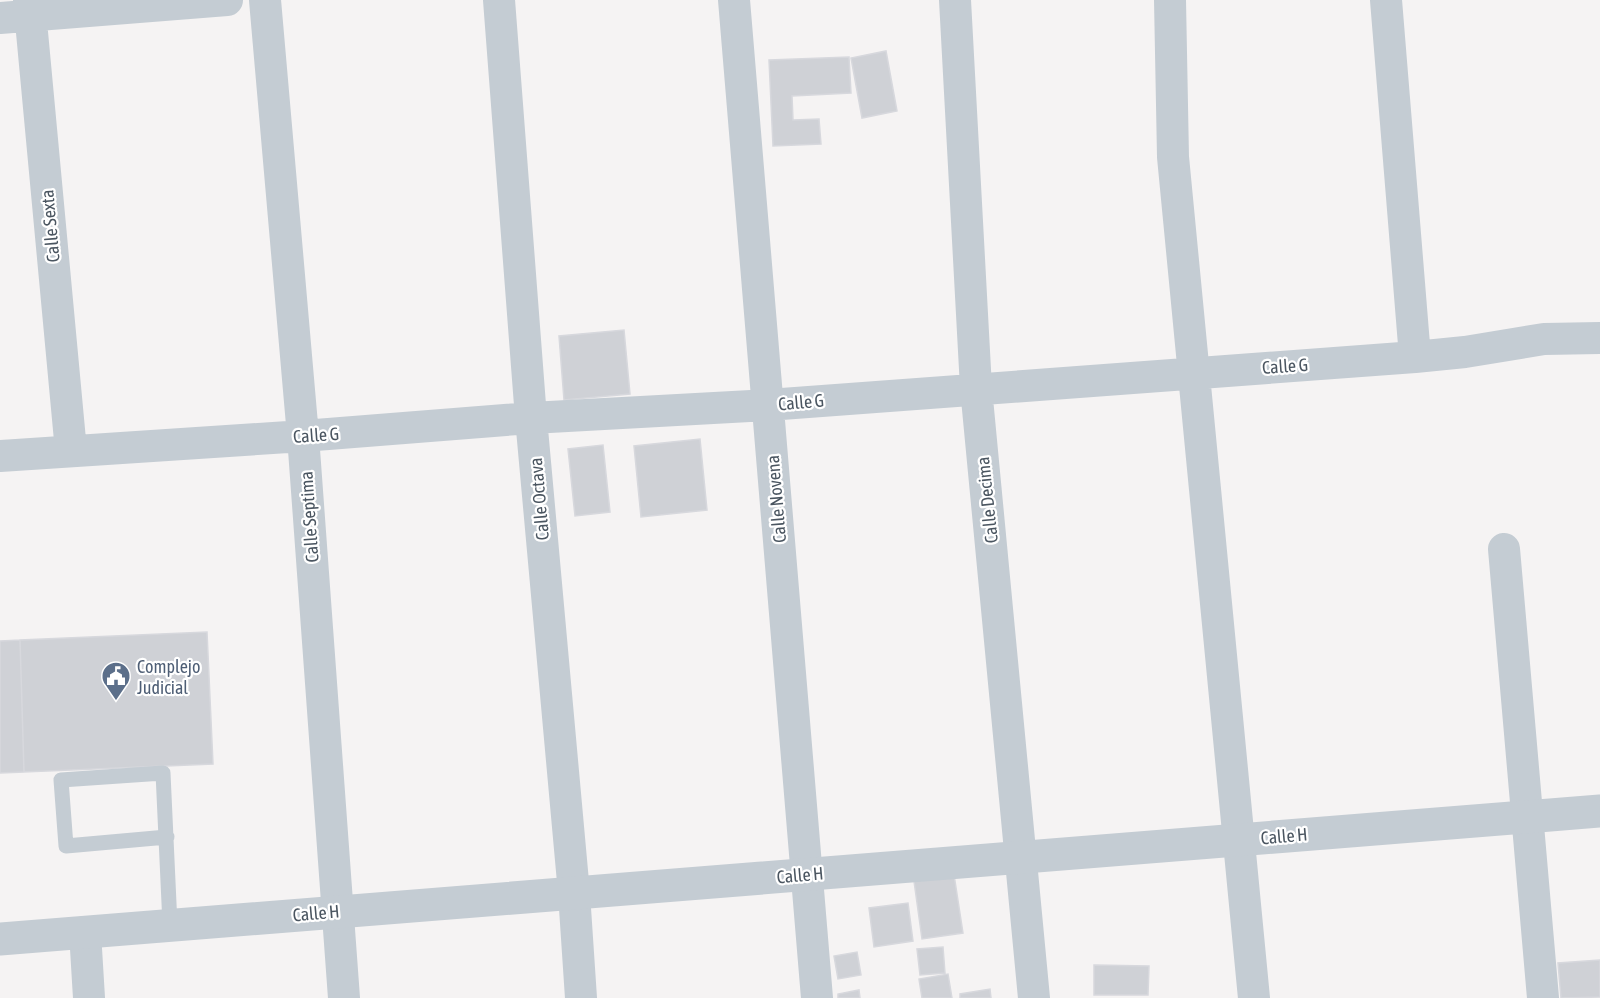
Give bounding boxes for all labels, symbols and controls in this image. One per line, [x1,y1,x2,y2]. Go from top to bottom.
street label: Calle Sexta [36,189,64,263]
street label: Calle G [1261,354,1309,378]
street label: Calle G [777,390,825,414]
street label: Calle G [292,423,340,447]
street label: Calle Novena [762,454,790,544]
street label: Calle Decima [972,456,1002,544]
street label: Calle Octava [525,457,553,541]
street label: Calle Septima [295,471,323,563]
place label: Complejo Judicial [137,656,200,698]
public building icon: Complejo Judicial [100,660,132,702]
street label: Calle H [1260,823,1308,849]
street label: Calle H [776,862,824,888]
street label: Calle H [292,900,340,926]

